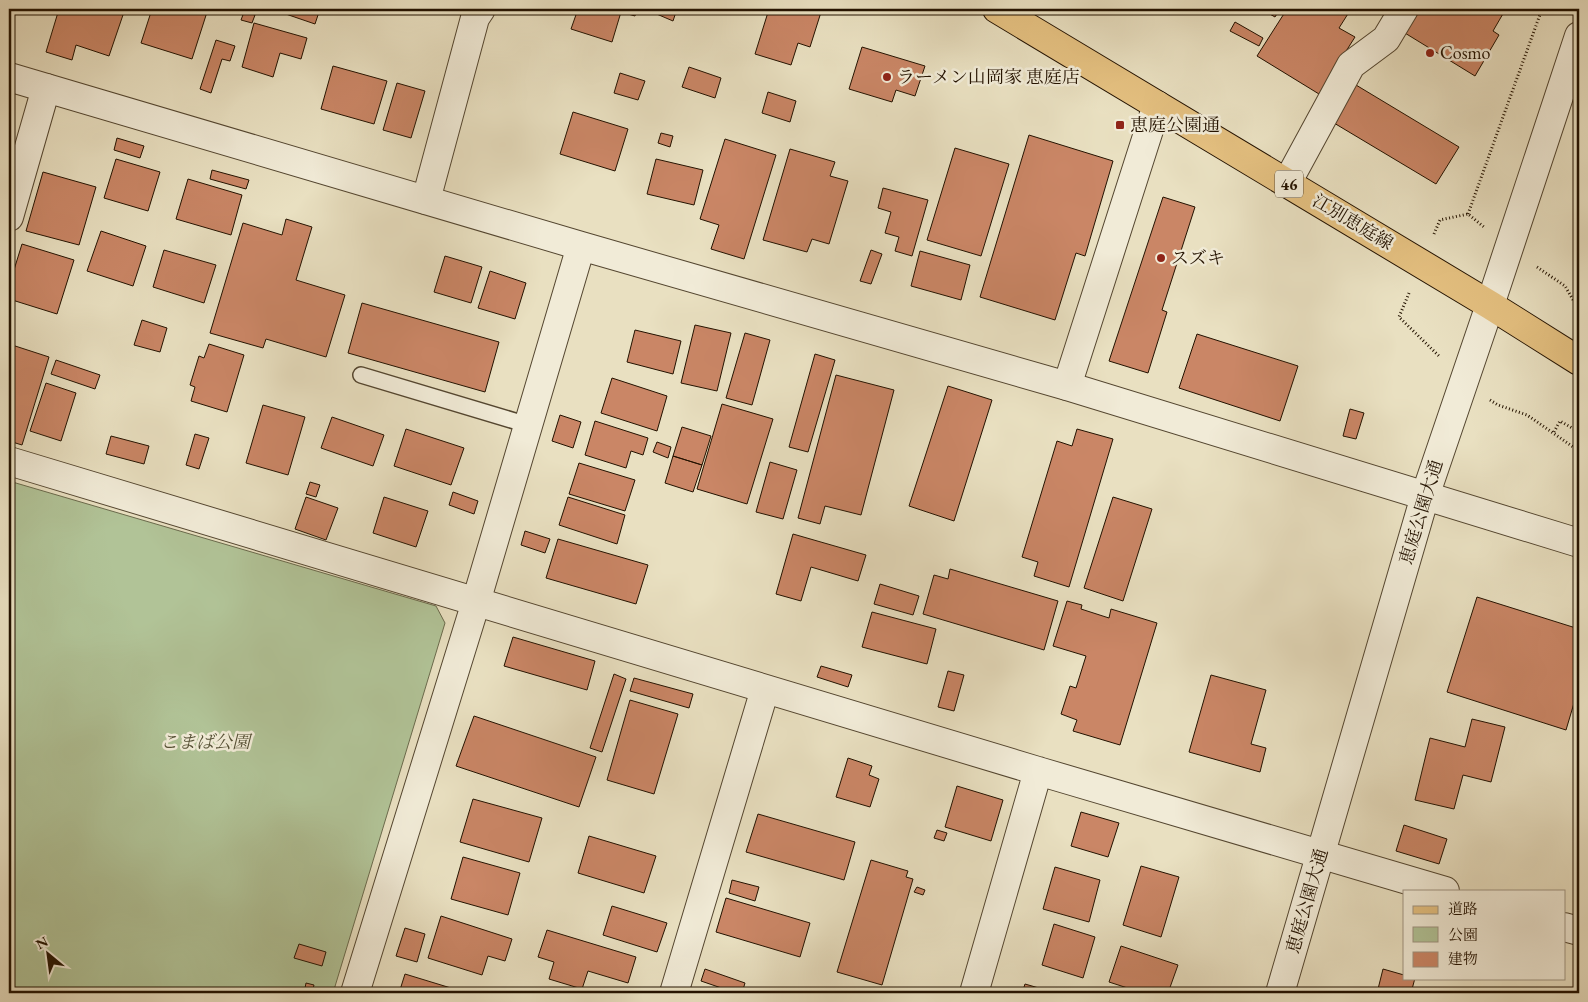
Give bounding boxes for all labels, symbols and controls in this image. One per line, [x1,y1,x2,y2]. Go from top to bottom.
place label: Cosmo [1440,41,1491,64]
marker: Cosmo [1424,47,1436,59]
place label: ラーメン山岡家 恵庭店 [897,65,1080,88]
marker: ラーメン山岡家 恵庭店 [881,71,893,83]
place label: 恵庭公園通 [1130,113,1220,136]
marker: 恵庭公園通 [1114,119,1126,131]
road number: 46 [1275,170,1303,198]
street label: 江別恵庭線 [1309,189,1398,255]
place label: スズキ [1171,246,1225,269]
marker: スズキ [1155,252,1167,264]
street label: 恵庭公園大通 [1394,457,1447,567]
park label: こまば公園 [160,730,253,753]
street label: 恵庭公園大通 [1281,846,1332,956]
legend [1403,890,1566,980]
text: 道路 [1448,899,1478,918]
text: 公園 [1448,925,1478,944]
north arrow [22,930,72,980]
text: N [32,932,52,953]
text: 建物 [1448,949,1478,968]

